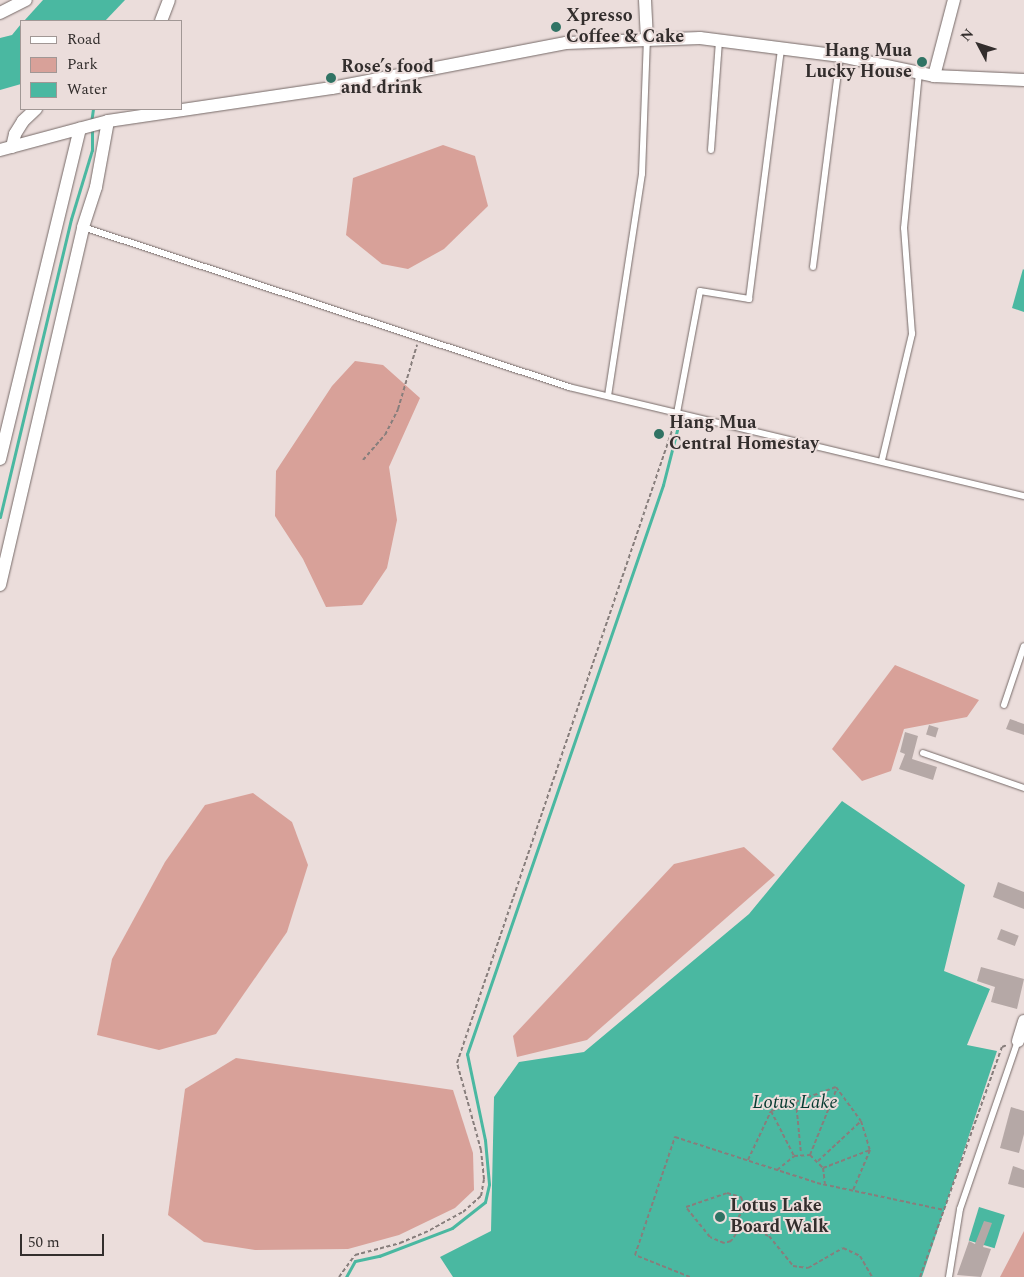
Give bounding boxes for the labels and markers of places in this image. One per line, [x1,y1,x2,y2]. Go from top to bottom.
place label: Xpresso Coffee & Cake [566,6,684,48]
marker: Xpresso Coffee & Cake [550,21,562,33]
place label: Hang Mua Lucky House [805,41,912,84]
marker: Hang Mua Lucky House [916,56,928,68]
place label: Rose’s food and drink [341,57,434,100]
marker: Rose’s food and drink [325,72,337,84]
place label: Hang Mua Central Homestay [669,413,819,456]
marker: Hang Mua Central Homestay [653,428,665,440]
place label: Lotus Lake Board Walk [730,1196,829,1238]
marker: Lotus Lake Board Walk [714,1211,726,1223]

